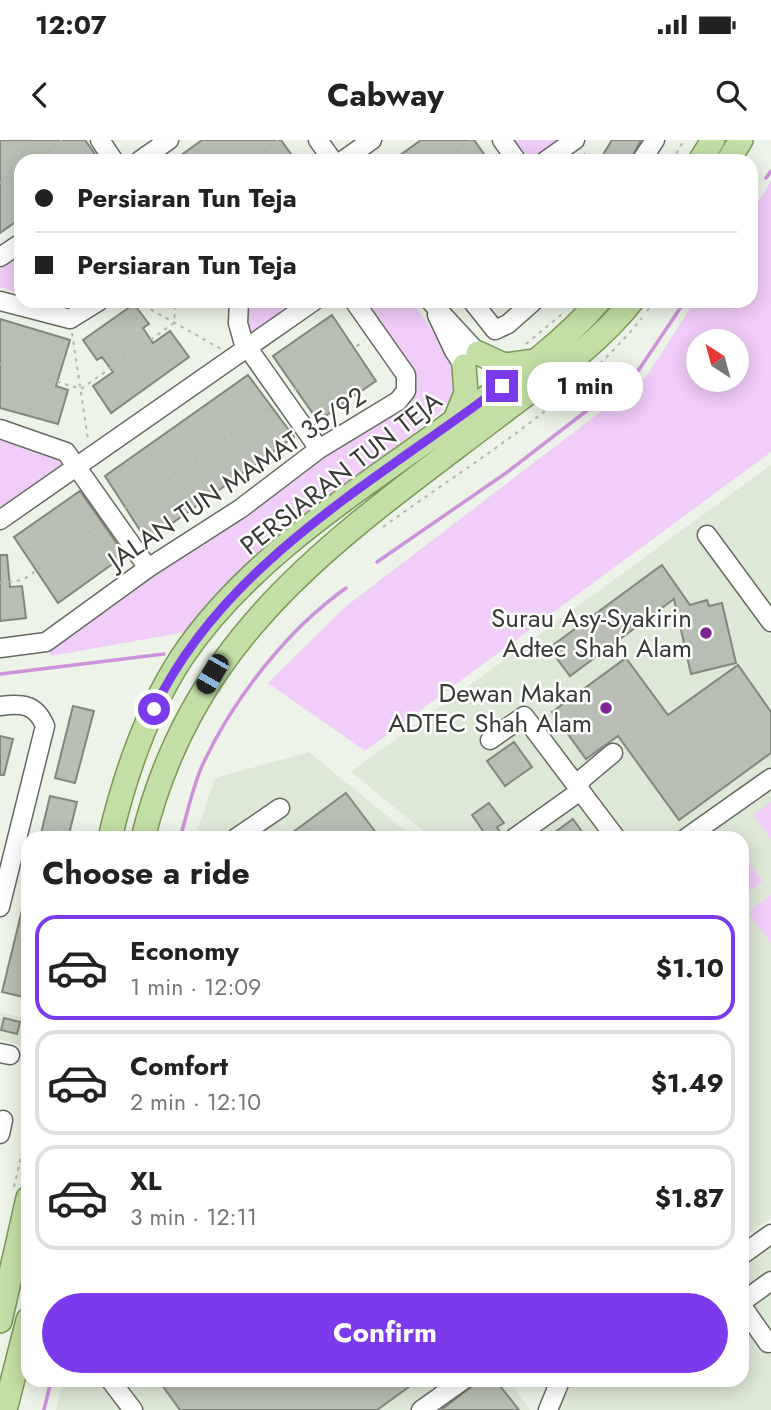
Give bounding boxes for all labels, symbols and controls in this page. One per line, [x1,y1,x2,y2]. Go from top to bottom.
text: 12:07 [35,6,107,44]
text: Cabway [327,72,444,118]
icon: back [21,76,59,114]
icon: search [712,76,750,114]
text: Persiaran Tun Teja [77,179,297,217]
text: Persiaran Tun Teja [77,246,297,284]
north arrow [686,329,749,392]
map controls [686,329,749,392]
callout: 1 min [526,362,642,410]
text: 1 min [556,369,614,403]
route end [486,370,518,402]
street label: JALAN TUN MAMAT 35/92 [98,377,374,580]
street label: PERSIARAN TUN TEJA [232,382,451,564]
place label: Surau Asy-Syakirin Adtec Shah Alam [491,599,692,667]
marker: Surau Asy-Syakirin Adtec Shah Alam [698,625,714,641]
car [193,651,232,697]
place label: Dewan Makan ADTEC Shah Alam [388,674,592,742]
route start [138,693,170,725]
marker: Dewan Makan ADTEC Shah Alam [598,700,614,716]
text: Choose a ride [42,850,250,896]
text: Economy [130,932,239,970]
icon: car [46,936,109,999]
text: $1.10 [656,949,724,987]
text: 1 min · 12:09 [130,970,261,1004]
text: Comfort [130,1047,228,1085]
icon: car [46,1051,109,1114]
text: $1.49 [651,1064,724,1102]
text: 2 min · 12:10 [130,1085,261,1119]
text: XL [130,1162,162,1200]
icon: car [46,1166,109,1229]
text: $1.87 [655,1179,724,1217]
text: 3 min · 12:11 [130,1200,257,1234]
button: Confirm [42,1293,728,1373]

